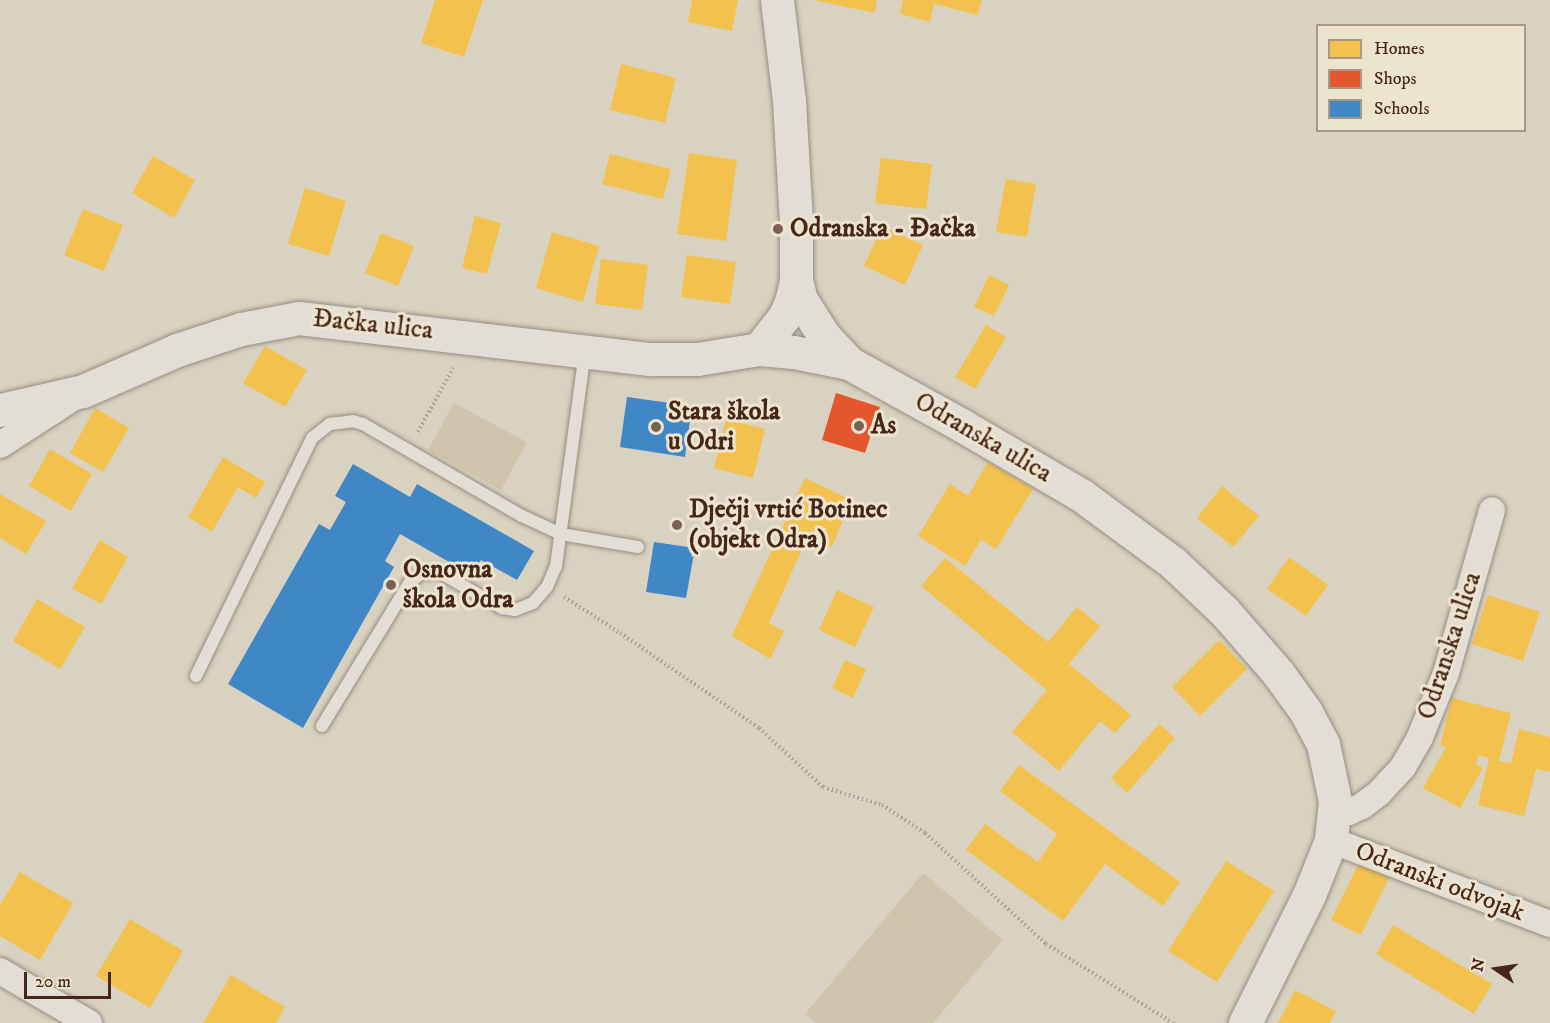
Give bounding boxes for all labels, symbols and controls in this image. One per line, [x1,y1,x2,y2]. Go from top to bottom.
legend [1316,24,1526,132]
text: Homes [1374,38,1425,60]
text: Shops [1374,68,1417,90]
text: Schools [1374,98,1429,120]
place label: Odranska - Đačka [790,213,976,245]
marker: Odranska - Đačka [771,222,785,236]
street label: Đačka ulica [311,303,435,347]
street label: Odranska ulica [909,386,1057,490]
place label: Stara škola u Odri [668,396,780,458]
place label: As [871,410,896,442]
marker: As [852,419,866,433]
marker: Stara škola u Odri [649,420,663,434]
place label: Dječji vrtić Botinec (objekt Odra) [689,494,888,556]
marker: Dječji vrtić Botinec (objekt Odra) [670,518,684,532]
place label: Osnovna škola Odra [403,554,513,616]
street label: Odranska ulica [1411,568,1489,724]
marker: Osnovna škola Odra [384,578,398,592]
street label: Odranski odvojak [1351,835,1529,929]
north arrow [1466,939,1526,999]
text: N [1467,956,1490,974]
scale bar [27,960,114,998]
text: 20 m [35,971,71,993]

